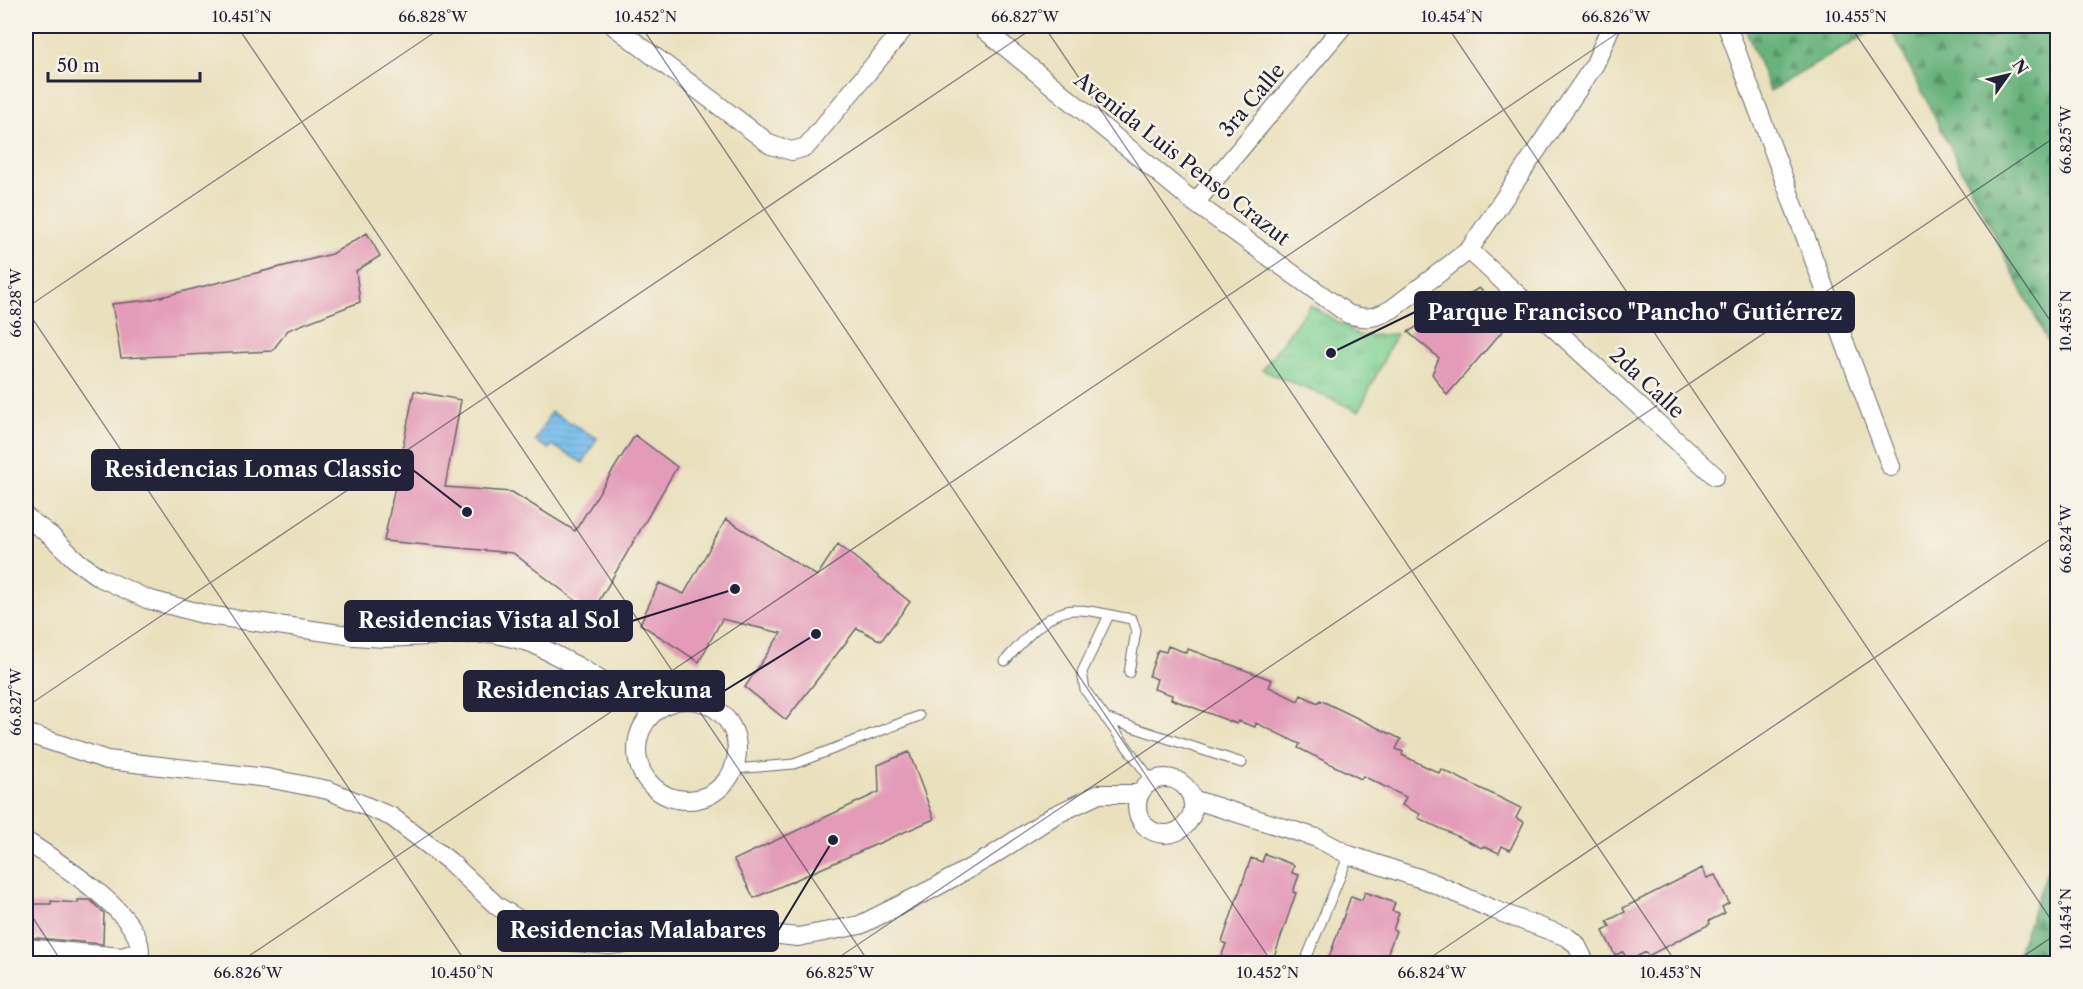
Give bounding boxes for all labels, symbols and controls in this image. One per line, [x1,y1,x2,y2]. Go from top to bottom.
text: 10.451°N [212,7,272,26]
text: 66.828°W [398,7,468,26]
text: 10.452°N [615,7,677,26]
text: 66.827°W [991,7,1059,26]
text: 10.454°N [1421,7,1483,26]
text: 66.826°W [1582,7,1651,26]
text: 10.455°N [1825,7,1887,26]
scale bar [48,45,200,83]
north arrow [1978,45,2038,105]
text: 50 m [57,55,100,77]
text: N [2008,55,2033,78]
street label: 3ra Calle [1214,58,1290,142]
street label: Avenida Luis Penso Crazut [1069,66,1295,251]
text: 66.825°W [2056,105,2075,174]
text: 66.828°W [6,268,25,338]
text: 10.455°N [2056,290,2075,352]
callout: Parque Francisco "Pancho" Gutiérrez [1415,292,1854,332]
text: Parque Francisco "Pancho" Gutiérrez [1428,299,1842,326]
street label: 2da Calle [1605,342,1690,423]
callout: Residencias Lomas Classic [92,450,413,490]
text: Residencias Lomas Classic [104,456,402,483]
text: 66.824°W [2056,504,2075,573]
callout: Residencias Vista al Sol [345,601,632,641]
text: Residencias Vista al Sol [358,607,620,634]
text: 66.827°W [6,668,25,736]
callout: Residencias Arekuna [464,671,724,711]
text: Residencias Arekuna [476,677,712,704]
text: 10.454°N [2056,888,2075,950]
callout: Residencias Malabares [498,911,778,951]
text: Residencias Malabares [510,917,766,944]
text: 66.826°W [214,963,283,982]
text: 10.450°N [430,963,494,982]
text: 66.825°W [806,963,875,982]
text: 10.452°N [1237,963,1299,982]
text: 66.824°W [1398,963,1467,982]
text: 10.453°N [1640,963,1702,982]

